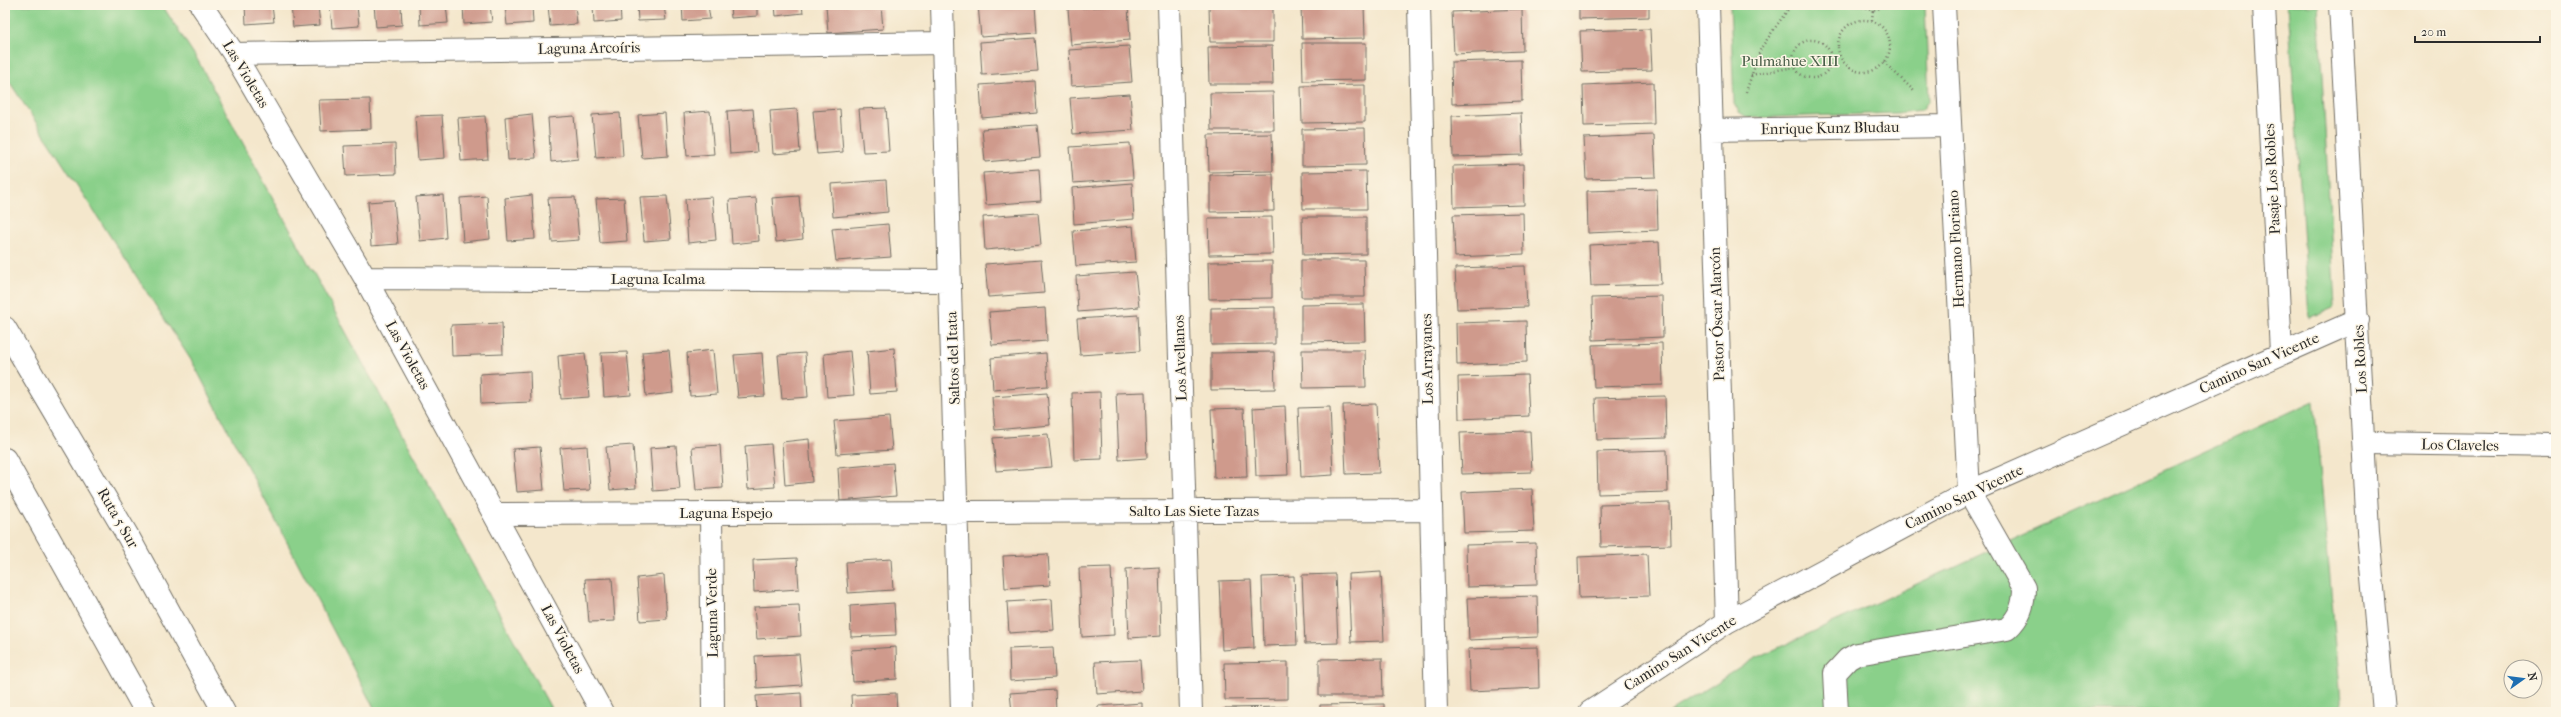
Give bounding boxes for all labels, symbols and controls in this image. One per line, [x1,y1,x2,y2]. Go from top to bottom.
scale bar [2415,18,2540,44]
text: 20 m [2421,25,2446,39]
street label: Las Violetas [219,37,273,111]
street label: Laguna Arcoíris [538,38,641,58]
park label: Pulmahue XIII [1741,52,1839,70]
street label: Enrique Kunz Bludau [1760,118,1900,138]
street label: Pasaje Los Robles [2260,123,2284,235]
street label: Hermano Floriano [1944,189,1968,308]
street label: Pastor Óscar Alarcón [1706,246,1728,381]
street label: Laguna Icalma [611,270,706,288]
street label: Saltos del Itata [942,310,964,405]
street label: Los Arrayanes [1417,313,1437,405]
street label: Los Avellanos [1169,314,1191,402]
street label: Las Violetas [382,318,434,393]
street label: Los Robles [2349,324,2371,394]
street label: Camino San Vicente [2196,328,2322,398]
street label: Los Claveles [2421,435,2500,455]
street label: Camino San Vicente [1902,460,2027,533]
street label: Ruta 5 Sur [93,485,143,552]
street label: Salto Las Siete Tazas [1129,502,1259,520]
street label: Laguna Espejo [679,504,773,522]
street label: Laguna Verde [702,567,722,658]
street label: Las Violetas [537,601,589,677]
street label: Camino San Vicente [1620,611,1740,695]
north arrow [2503,659,2543,699]
text: N [2525,671,2540,683]

